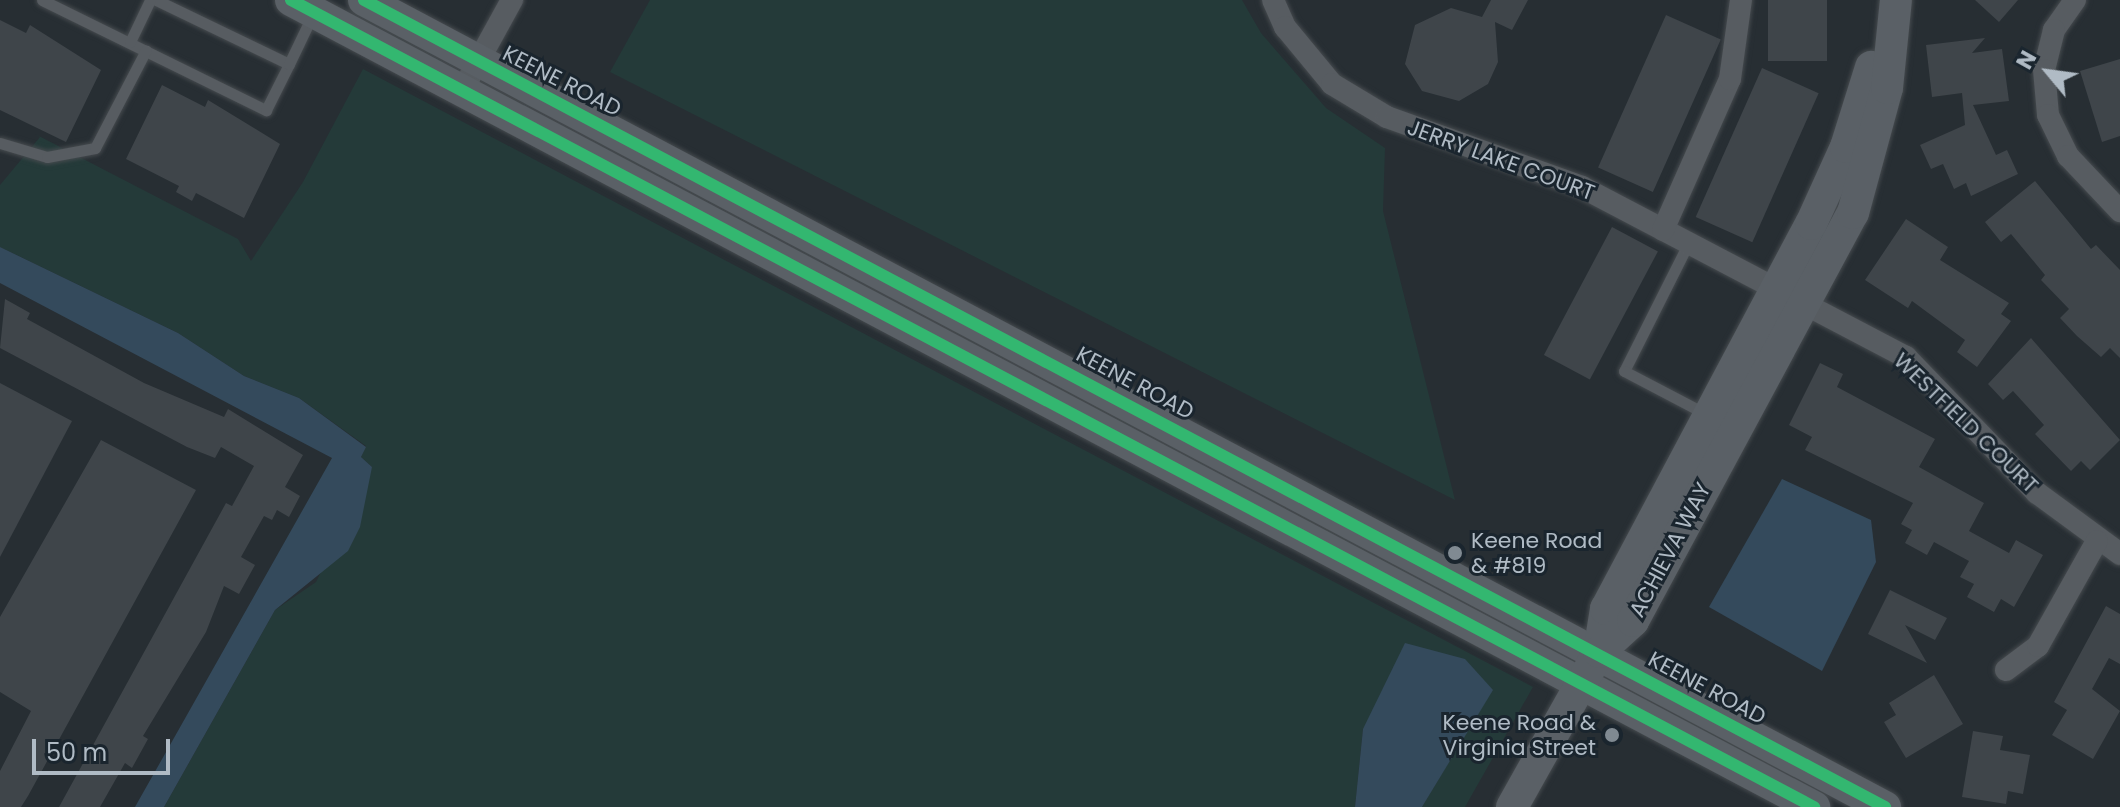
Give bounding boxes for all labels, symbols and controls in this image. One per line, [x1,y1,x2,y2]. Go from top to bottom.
north arrow [2008,32,2088,112]
street label: KEENE ROAD [498,40,626,122]
text: N [2009,45,2044,75]
street label: JERRY LAKE COURT [1404,114,1598,206]
street label: KEENE ROAD [1072,341,1198,425]
street label: WESTFIELD COURT [1888,347,2044,499]
street label: ACHIEVA WAY [1623,478,1717,622]
place label: Keene Road & #819 [1471,527,1602,578]
marker: Keene Road & #819 [1446,544,1464,562]
street label: KEENE ROAD [1644,646,1770,730]
place label: Keene Road & Virginia Street [1443,709,1596,760]
scale bar [36,723,174,773]
marker: Keene Road & Virginia Street [1603,726,1621,744]
text: 50 m [46,736,107,769]

